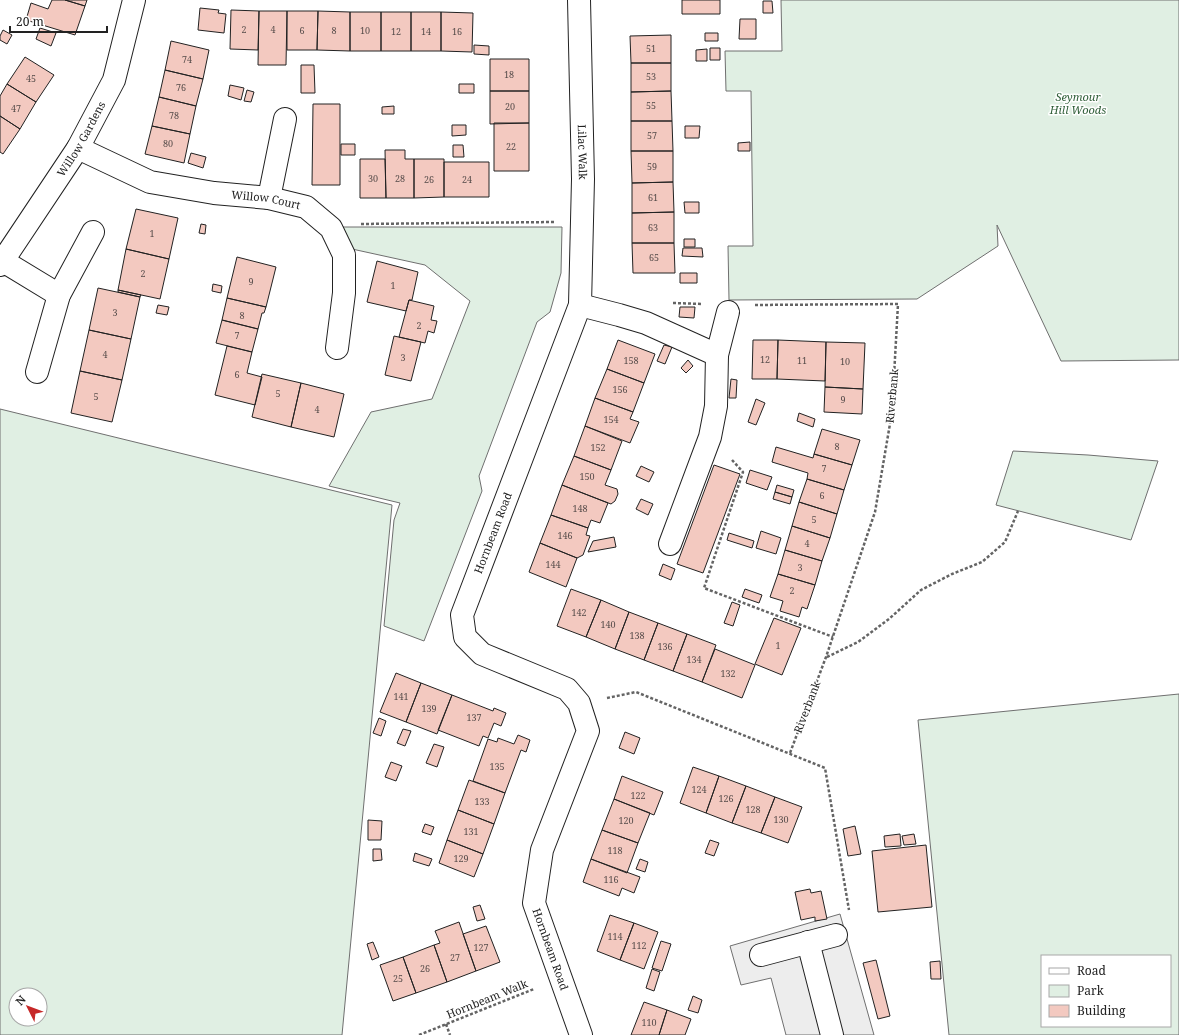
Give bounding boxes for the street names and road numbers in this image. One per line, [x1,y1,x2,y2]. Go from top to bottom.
street label: Willow Gardens [53,99,108,179]
street label: Lilac Walk [575,124,591,180]
street label: Willow Court [231,187,302,212]
street label: Riverbank [882,368,901,424]
street label: Hornbeam Road [470,490,515,576]
street label: Riverbank [790,678,824,735]
street label: Hornbeam Road [529,906,572,992]
street label: Hornbeam Walk [444,975,530,1022]

